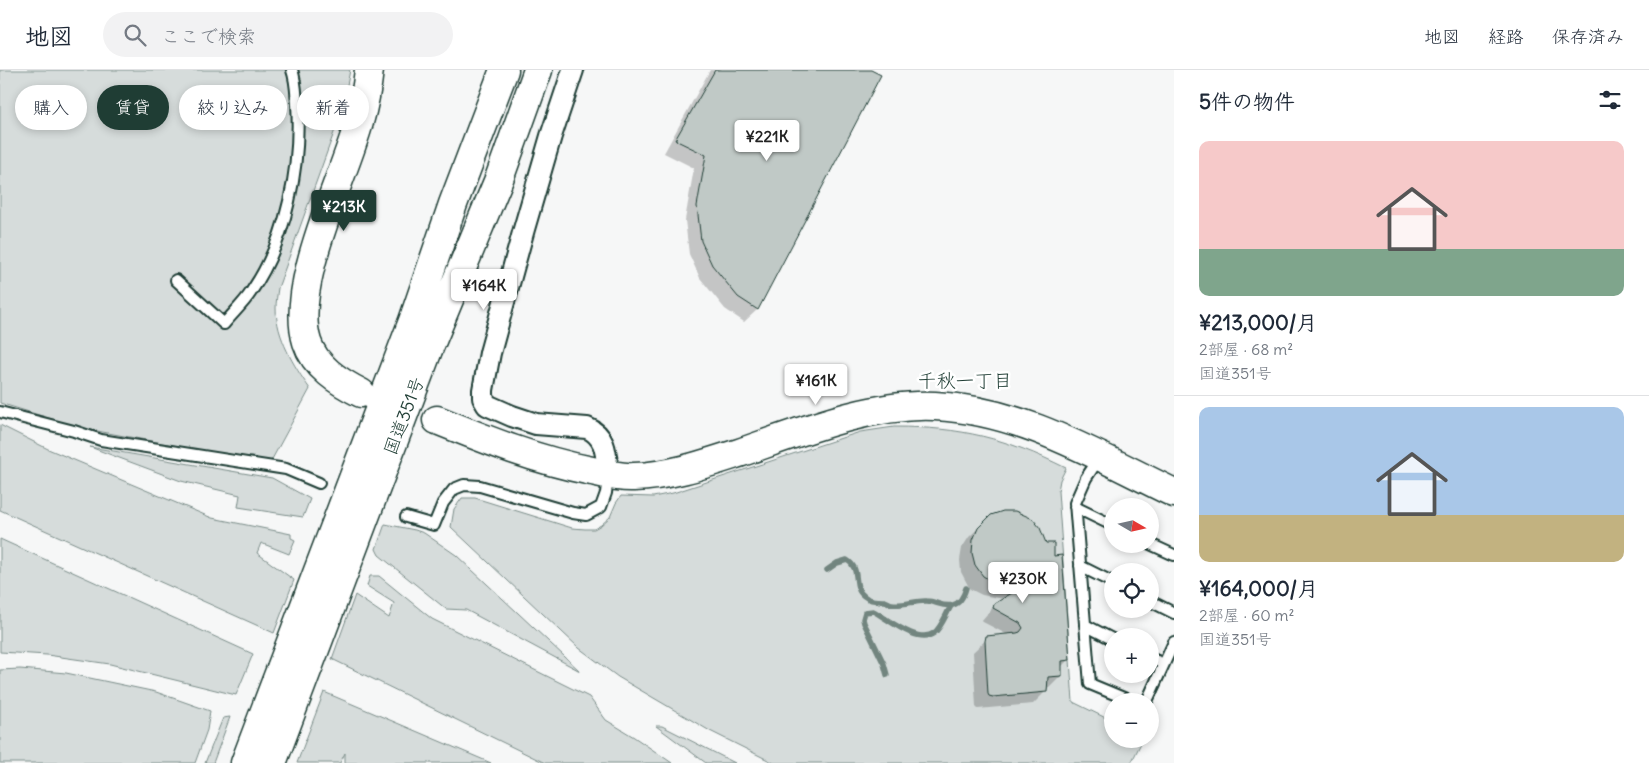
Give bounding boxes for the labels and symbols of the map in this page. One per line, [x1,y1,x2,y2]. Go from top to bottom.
pin: ¥221K [732,119,802,162]
pin: ¥213K [309,190,379,232]
pin: ¥164K [449,268,519,311]
pin: ¥161K [781,364,851,406]
district label: 千秋一丁目 [917,368,1013,392]
street label: 国道351号 [378,374,429,458]
north arrow [1104,498,1159,552]
pin: ¥230K [988,562,1058,604]

